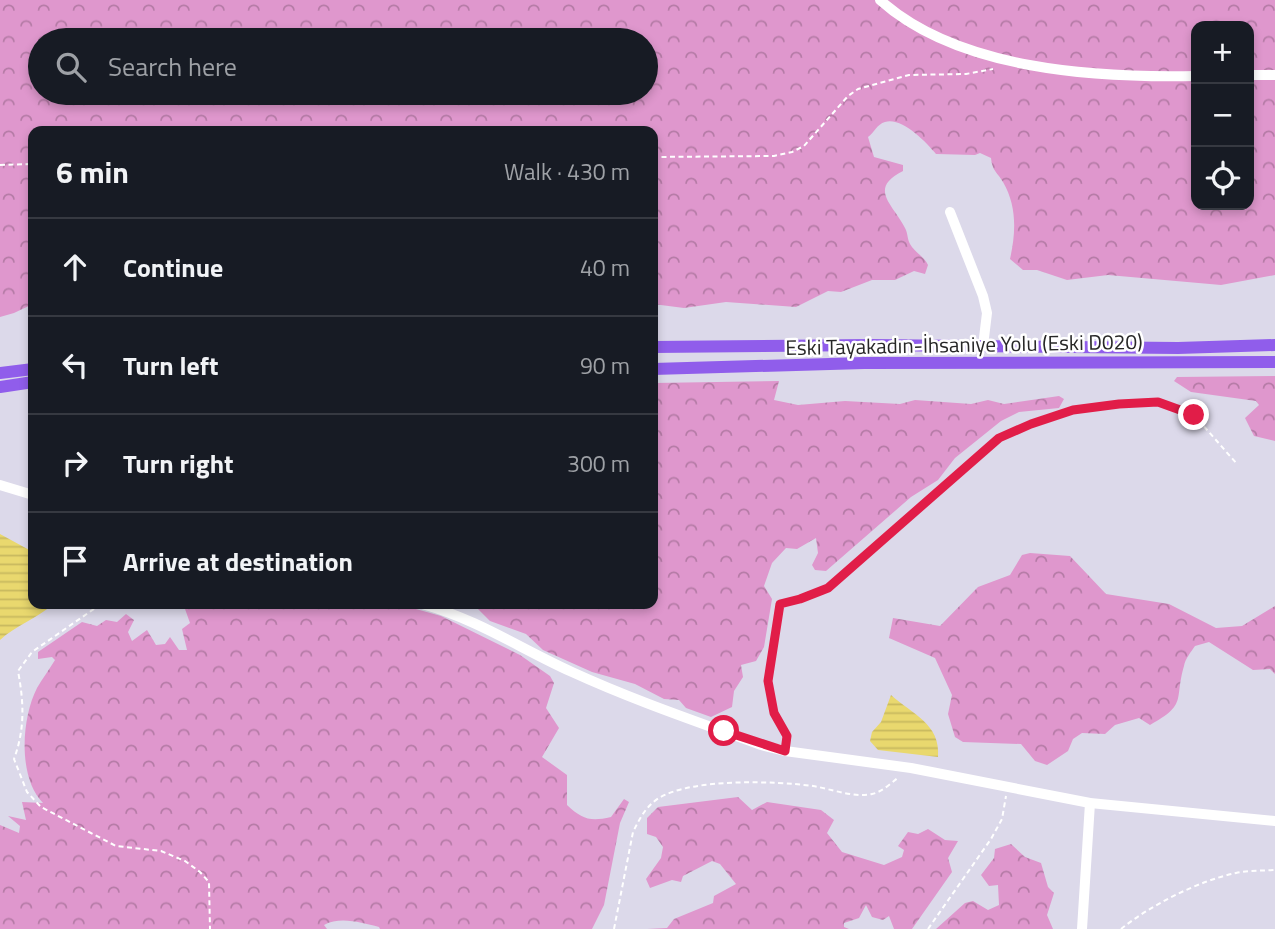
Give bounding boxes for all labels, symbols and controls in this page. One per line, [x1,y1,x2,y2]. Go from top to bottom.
map controls [1191,21,1254,210]
button: + [1191,21,1254,84]
search box [28,28,658,105]
text: Search here [108,47,237,86]
icon: search [52,48,90,86]
button: − [1191,84,1254,147]
button: locate [1191,147,1254,210]
text: 6 min [56,149,129,195]
text: Walk · 430 m [504,154,630,189]
icon: ahead [56,248,94,286]
text: Continue [123,248,223,287]
text: 40 m [580,250,630,285]
street label: Eski Tayakadın-İhsaniye Yolu (Eski D020) [785,325,1143,363]
icon: left [56,346,94,384]
text: Turn left [123,346,218,385]
text: 90 m [580,348,630,383]
route end [1178,399,1209,430]
icon: right [56,444,94,482]
text: Turn right [123,444,234,483]
text: 300 m [567,446,630,481]
icon: arrive [56,542,94,580]
text: Arrive at destination [123,542,353,581]
route start [708,715,739,746]

